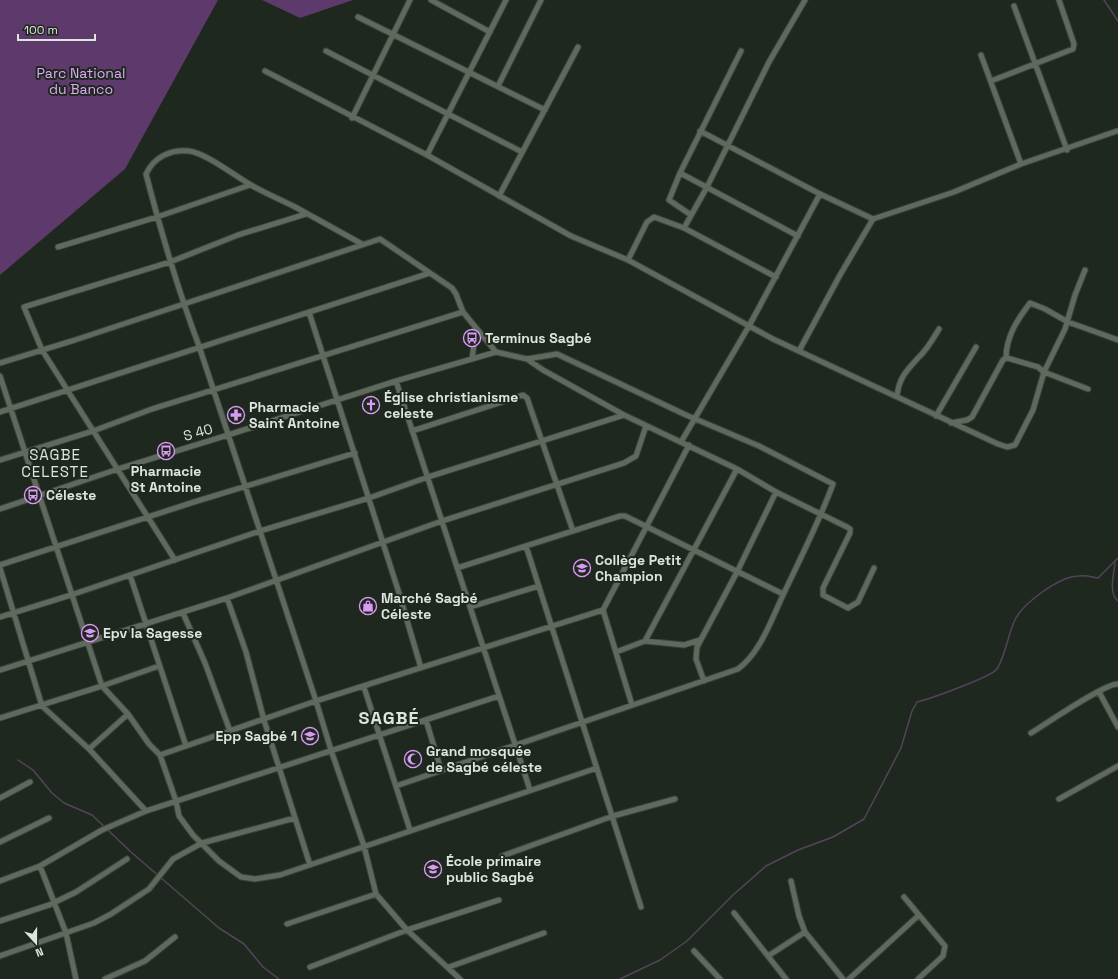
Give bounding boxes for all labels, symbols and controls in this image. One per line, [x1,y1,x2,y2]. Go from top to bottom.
scale bar [18,16,95,42]
text: 100 m [24,22,58,38]
park label: Parc National du Banco [37,64,125,98]
bus stop icon: Terminus Sagbé [462,328,482,348]
place label: Terminus Sagbé [485,329,592,347]
place label: Église christianisme celeste [384,388,518,422]
church icon: Église christianisme celeste [361,395,381,415]
place label: Pharmacie Saint Antoine [249,398,340,432]
pharmacy icon: Pharmacie Saint Antoine [226,405,246,425]
street label: S 40 [181,419,215,445]
bus stop icon: Pharmacie St Antoine [156,441,176,461]
district label: SAGBE CELESTE [21,445,89,481]
place label: Pharmacie St Antoine [131,462,201,496]
bus stop icon: Céleste [23,485,43,505]
place label: Céleste [46,486,96,504]
place label: Collège Petit Champion [595,551,681,585]
school or university icon: Collège Petit Champion [572,558,592,578]
place label: Marché Sagbé Céleste [381,589,478,623]
shop icon: Marché Sagbé Céleste [358,596,378,616]
school or university icon: Epv la Sagesse [80,623,100,643]
place label: Epv la Sagesse [103,624,202,642]
district label: SAGBÉ [358,706,420,729]
school or university icon: Epp Sagbé 1 [300,726,320,746]
place label: Epp Sagbé 1 [216,727,297,745]
place label: Grand mosquée de Sagbé céleste [426,742,542,776]
mosque icon: Grand mosquée de Sagbé céleste [403,749,423,769]
place label: École primaire public Sagbé [446,852,541,886]
school or university icon: École primaire public Sagbé [423,859,443,879]
north arrow [16,923,56,963]
text: N [34,944,46,960]

